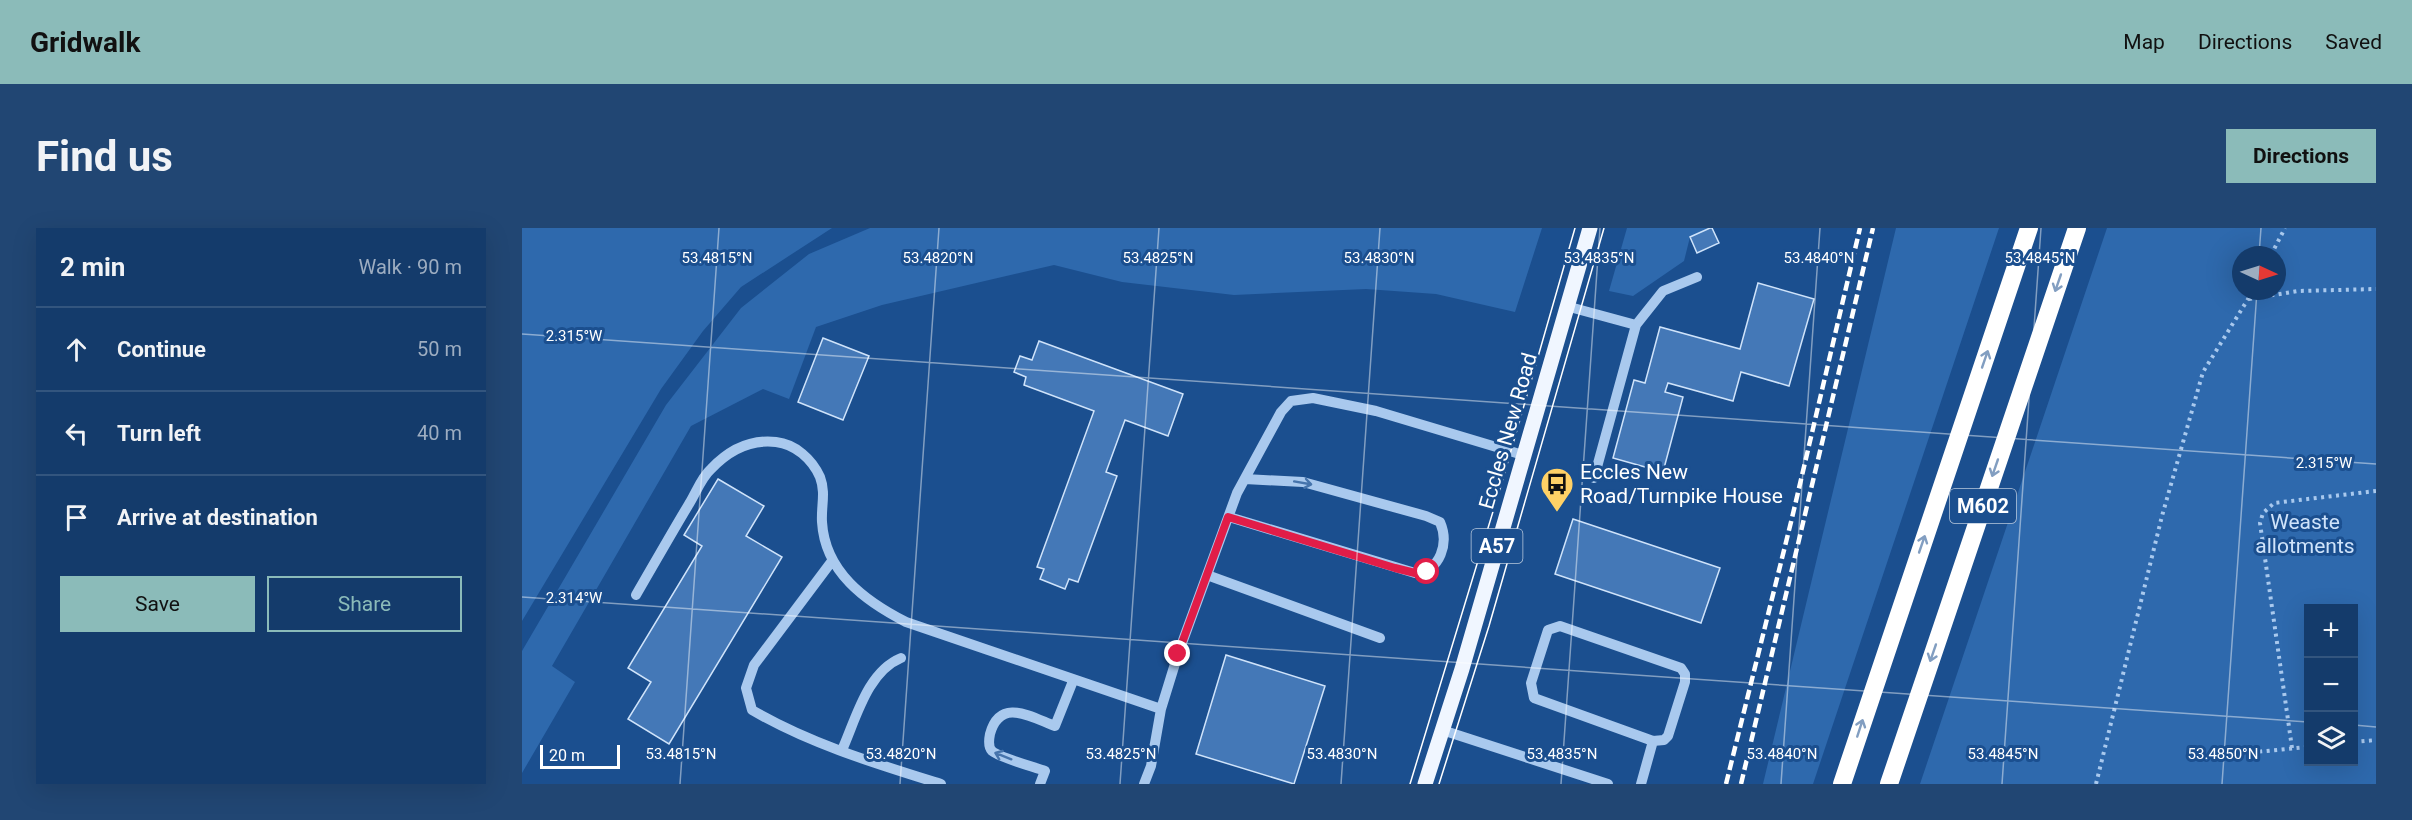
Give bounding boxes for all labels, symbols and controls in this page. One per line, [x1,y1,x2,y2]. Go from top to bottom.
text: Gridwalk [30,26,140,59]
text: Map [2123,30,2165,54]
text: Directions [2198,30,2292,54]
text: Saved [2325,30,2382,54]
button: Directions [2226,129,2376,183]
text: Find us [36,132,173,181]
north arrow [2232,246,2286,300]
text: 53.4815°N [682,249,752,267]
text: 53.4820°N [903,249,973,267]
text: 53.4825°N [1123,249,1193,267]
text: 53.4830°N [1344,249,1414,267]
text: 53.4835°N [1564,249,1634,267]
text: 53.4840°N [1784,249,1854,267]
text: 53.4845°N [2005,249,2075,267]
text: 2 min [60,252,125,282]
text: Walk · 90 m [359,255,462,279]
one-way arrow [2052,273,2063,292]
text: 2.315°W [546,327,602,345]
icon: ahead [60,333,93,366]
text: Continue [117,337,206,362]
text: 50 m [417,337,462,361]
street label: Eccles New Road [1474,350,1542,512]
one-way arrow [1980,350,1991,369]
icon: left [60,417,93,450]
text: Turn left [117,421,201,446]
text: 40 m [417,421,462,445]
text: 2.315°W [2296,454,2352,472]
one-way arrow [1989,458,2000,477]
place label: Eccles New Road/Turnpike House [1580,460,1783,508]
bus stop icon: Eccles New Road/Turnpike House [1539,466,1575,513]
one-way arrow [1293,478,1312,489]
road number: M602 [1950,489,2016,523]
icon: arrive [60,501,93,534]
text: Arrive at destination [117,505,318,530]
park label: Weaste allotments [2255,510,2355,558]
road number: A57 [1472,529,1522,563]
one-way arrow [1917,534,1928,553]
route start [1413,558,1439,584]
button: Save [60,576,255,632]
button: Share [267,576,462,632]
text: 2.314°W [546,589,602,607]
map controls [2304,604,2358,766]
button: + [2304,604,2358,658]
route end [1164,640,1190,666]
one-way arrow [1927,643,1938,662]
button: − [2304,658,2358,712]
button: layers [2304,712,2358,766]
one-way arrow [1855,719,1866,738]
scale bar [540,742,620,770]
text: 53.4815°N [646,745,716,763]
text: 53.4820°N [866,745,936,763]
text: 53.4825°N [1086,745,1156,763]
text: 53.4830°N [1307,745,1377,763]
text: 53.4835°N [1527,745,1597,763]
text: 53.4840°N [1747,745,1817,763]
text: 53.4845°N [1968,745,2038,763]
text: 53.4850°N [2188,745,2258,763]
text: 20 m [549,746,585,765]
one-way arrow [994,749,1013,760]

